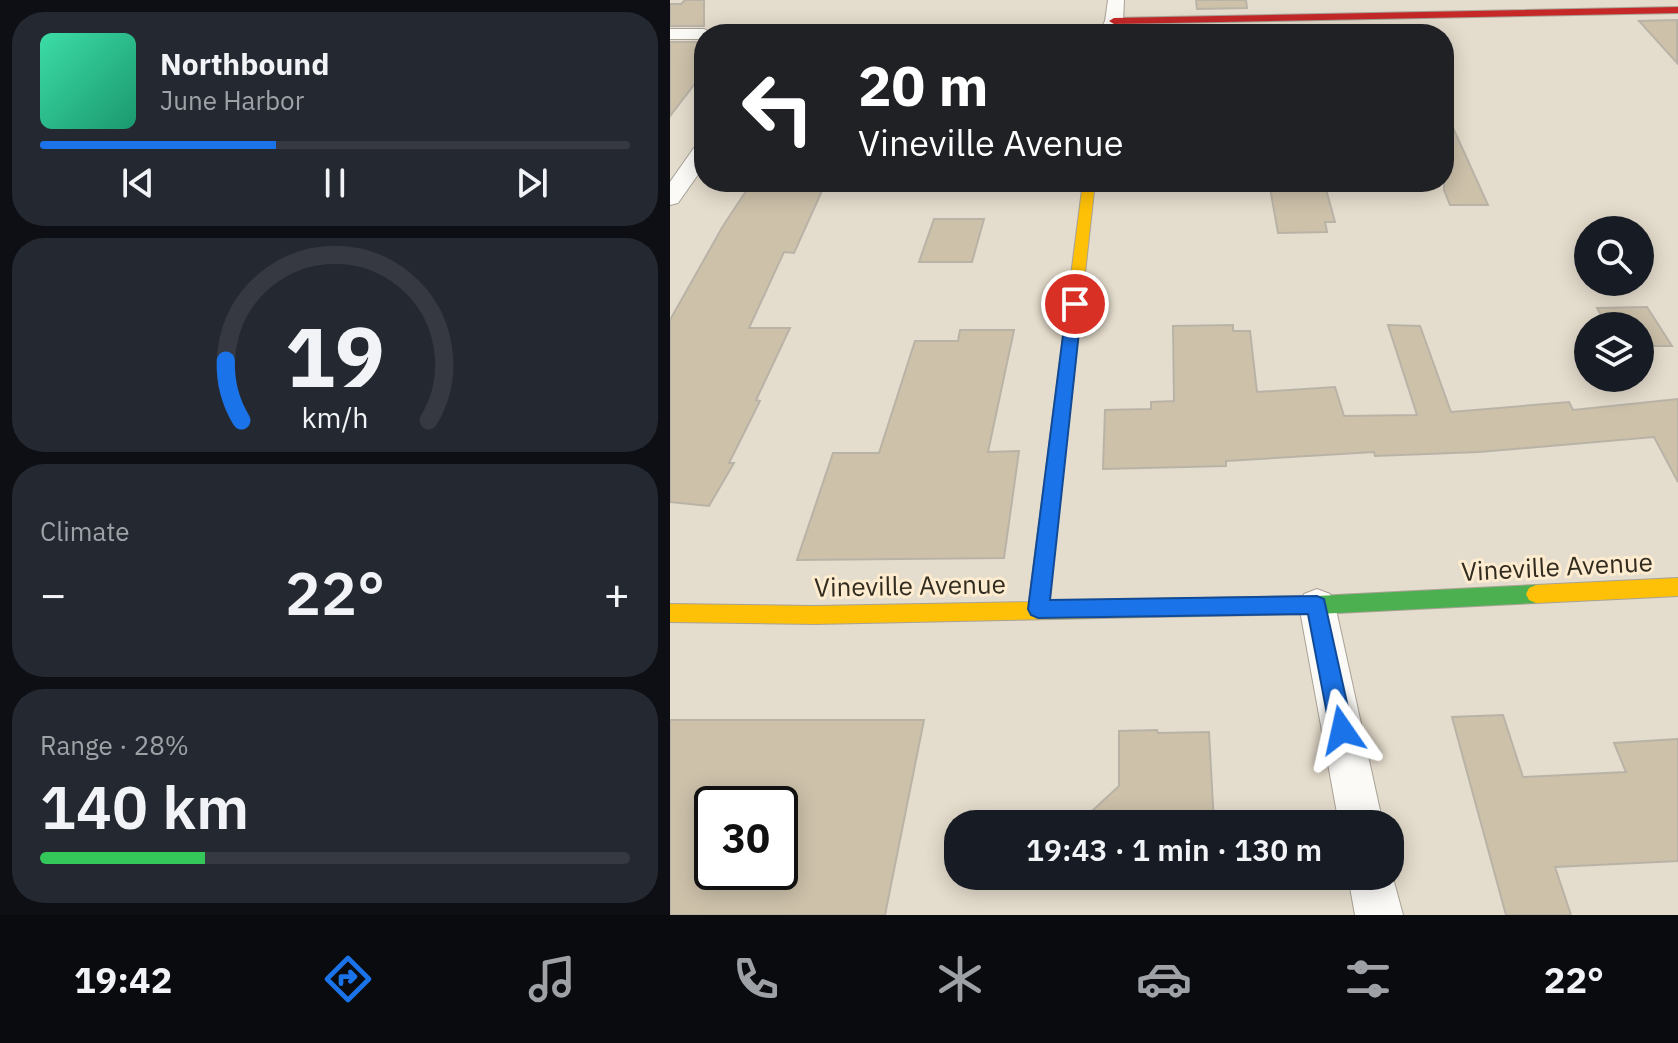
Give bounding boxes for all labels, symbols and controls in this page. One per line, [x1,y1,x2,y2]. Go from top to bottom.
text: Northbound [160,44,329,83]
text: 20 m [858,49,988,121]
icon: left [726,56,830,160]
text: June Harbor [160,83,304,117]
text: Vineville Avenue [858,119,1123,166]
icon: previous [116,161,160,205]
icon: pause [313,161,357,205]
icon: next [510,161,554,205]
map controls [1574,216,1654,392]
button: search [1574,216,1654,296]
pin [1041,270,1109,338]
icon: arrive [1053,282,1097,326]
text: 19 [285,301,385,409]
button: layers [1574,312,1654,392]
text: km/h [301,399,369,436]
text: Climate [40,514,130,548]
street label: Vineville Avenue [1460,544,1654,588]
text: 22° [285,553,385,632]
text: − [40,565,66,622]
text: + [604,565,630,622]
street label: Vineville Avenue [814,566,1006,604]
position arrow [1300,688,1384,772]
text: Range · 28% [40,728,189,762]
text: 140 km [40,767,249,846]
speed limit sign: 30 [694,786,798,890]
text: 19:43 · 1 min · 130 m [1026,830,1322,869]
icon: directions [320,951,376,1007]
icon: music [524,951,580,1007]
icon: phone [728,951,784,1007]
icon: climate [932,951,988,1007]
icon: car [1136,951,1192,1007]
icon: filters [1340,951,1396,1007]
text: 19:42 [74,956,172,1003]
text: 22° [1544,956,1604,1003]

